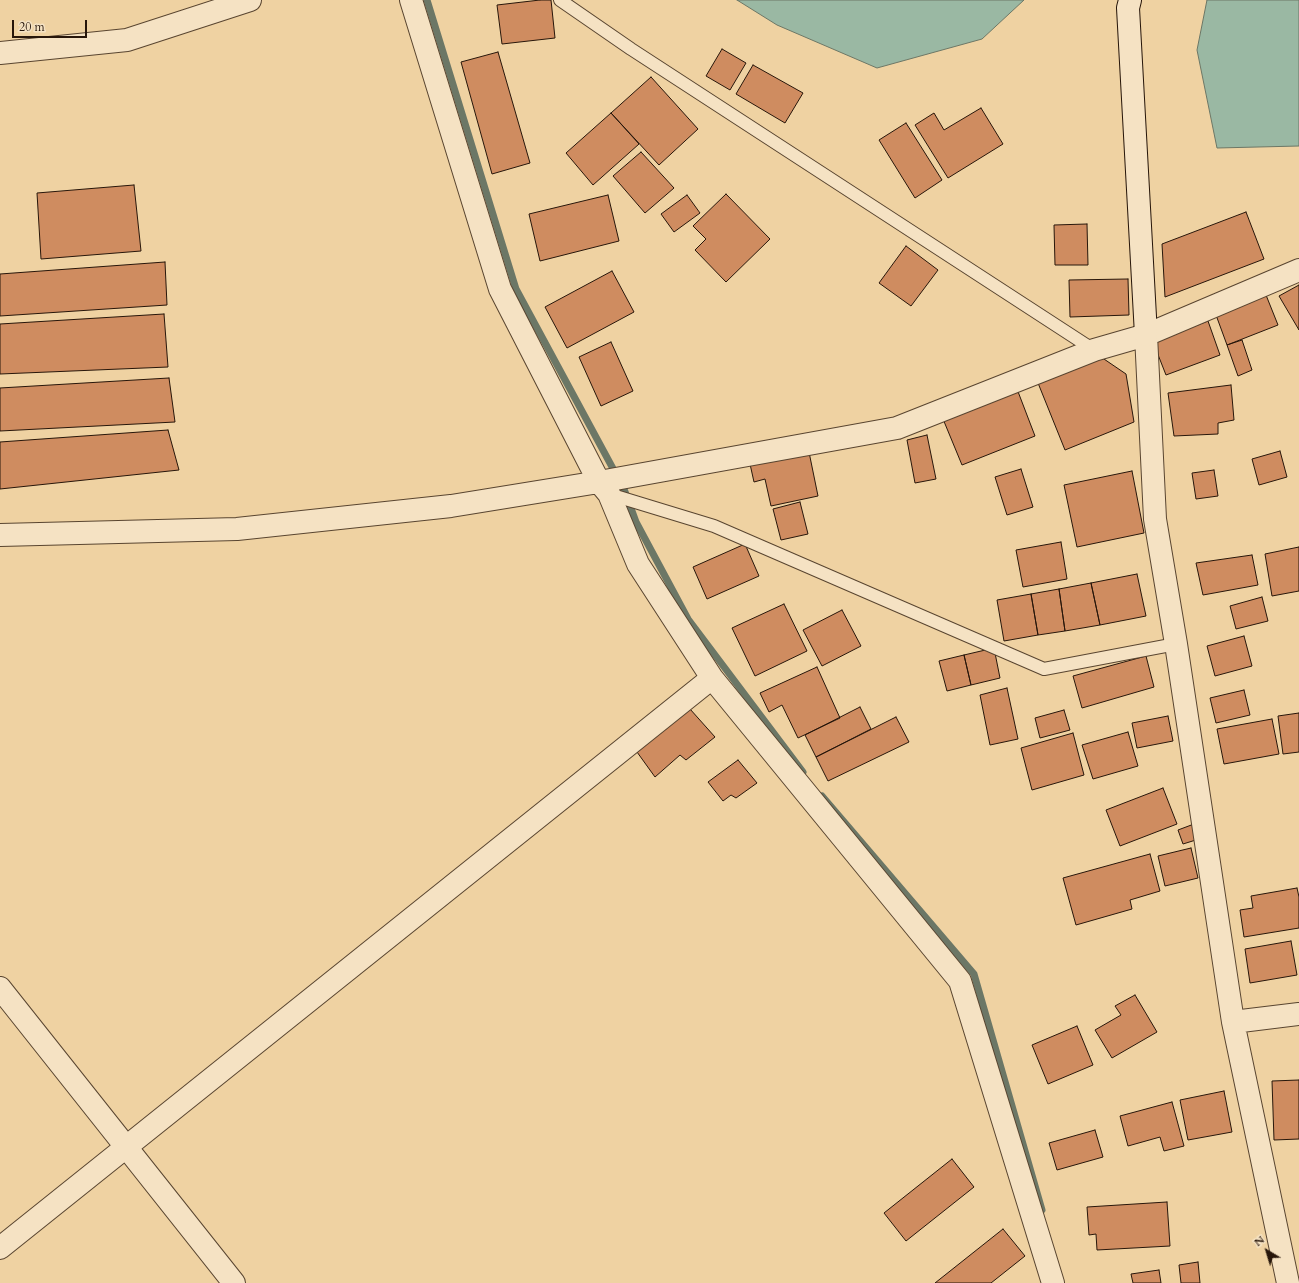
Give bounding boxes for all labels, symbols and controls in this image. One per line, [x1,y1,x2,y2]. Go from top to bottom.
scale bar [14,12,89,38]
text: 20 m [19,19,45,35]
north arrow [1247,1231,1287,1271]
text: N [1251,1232,1268,1250]

